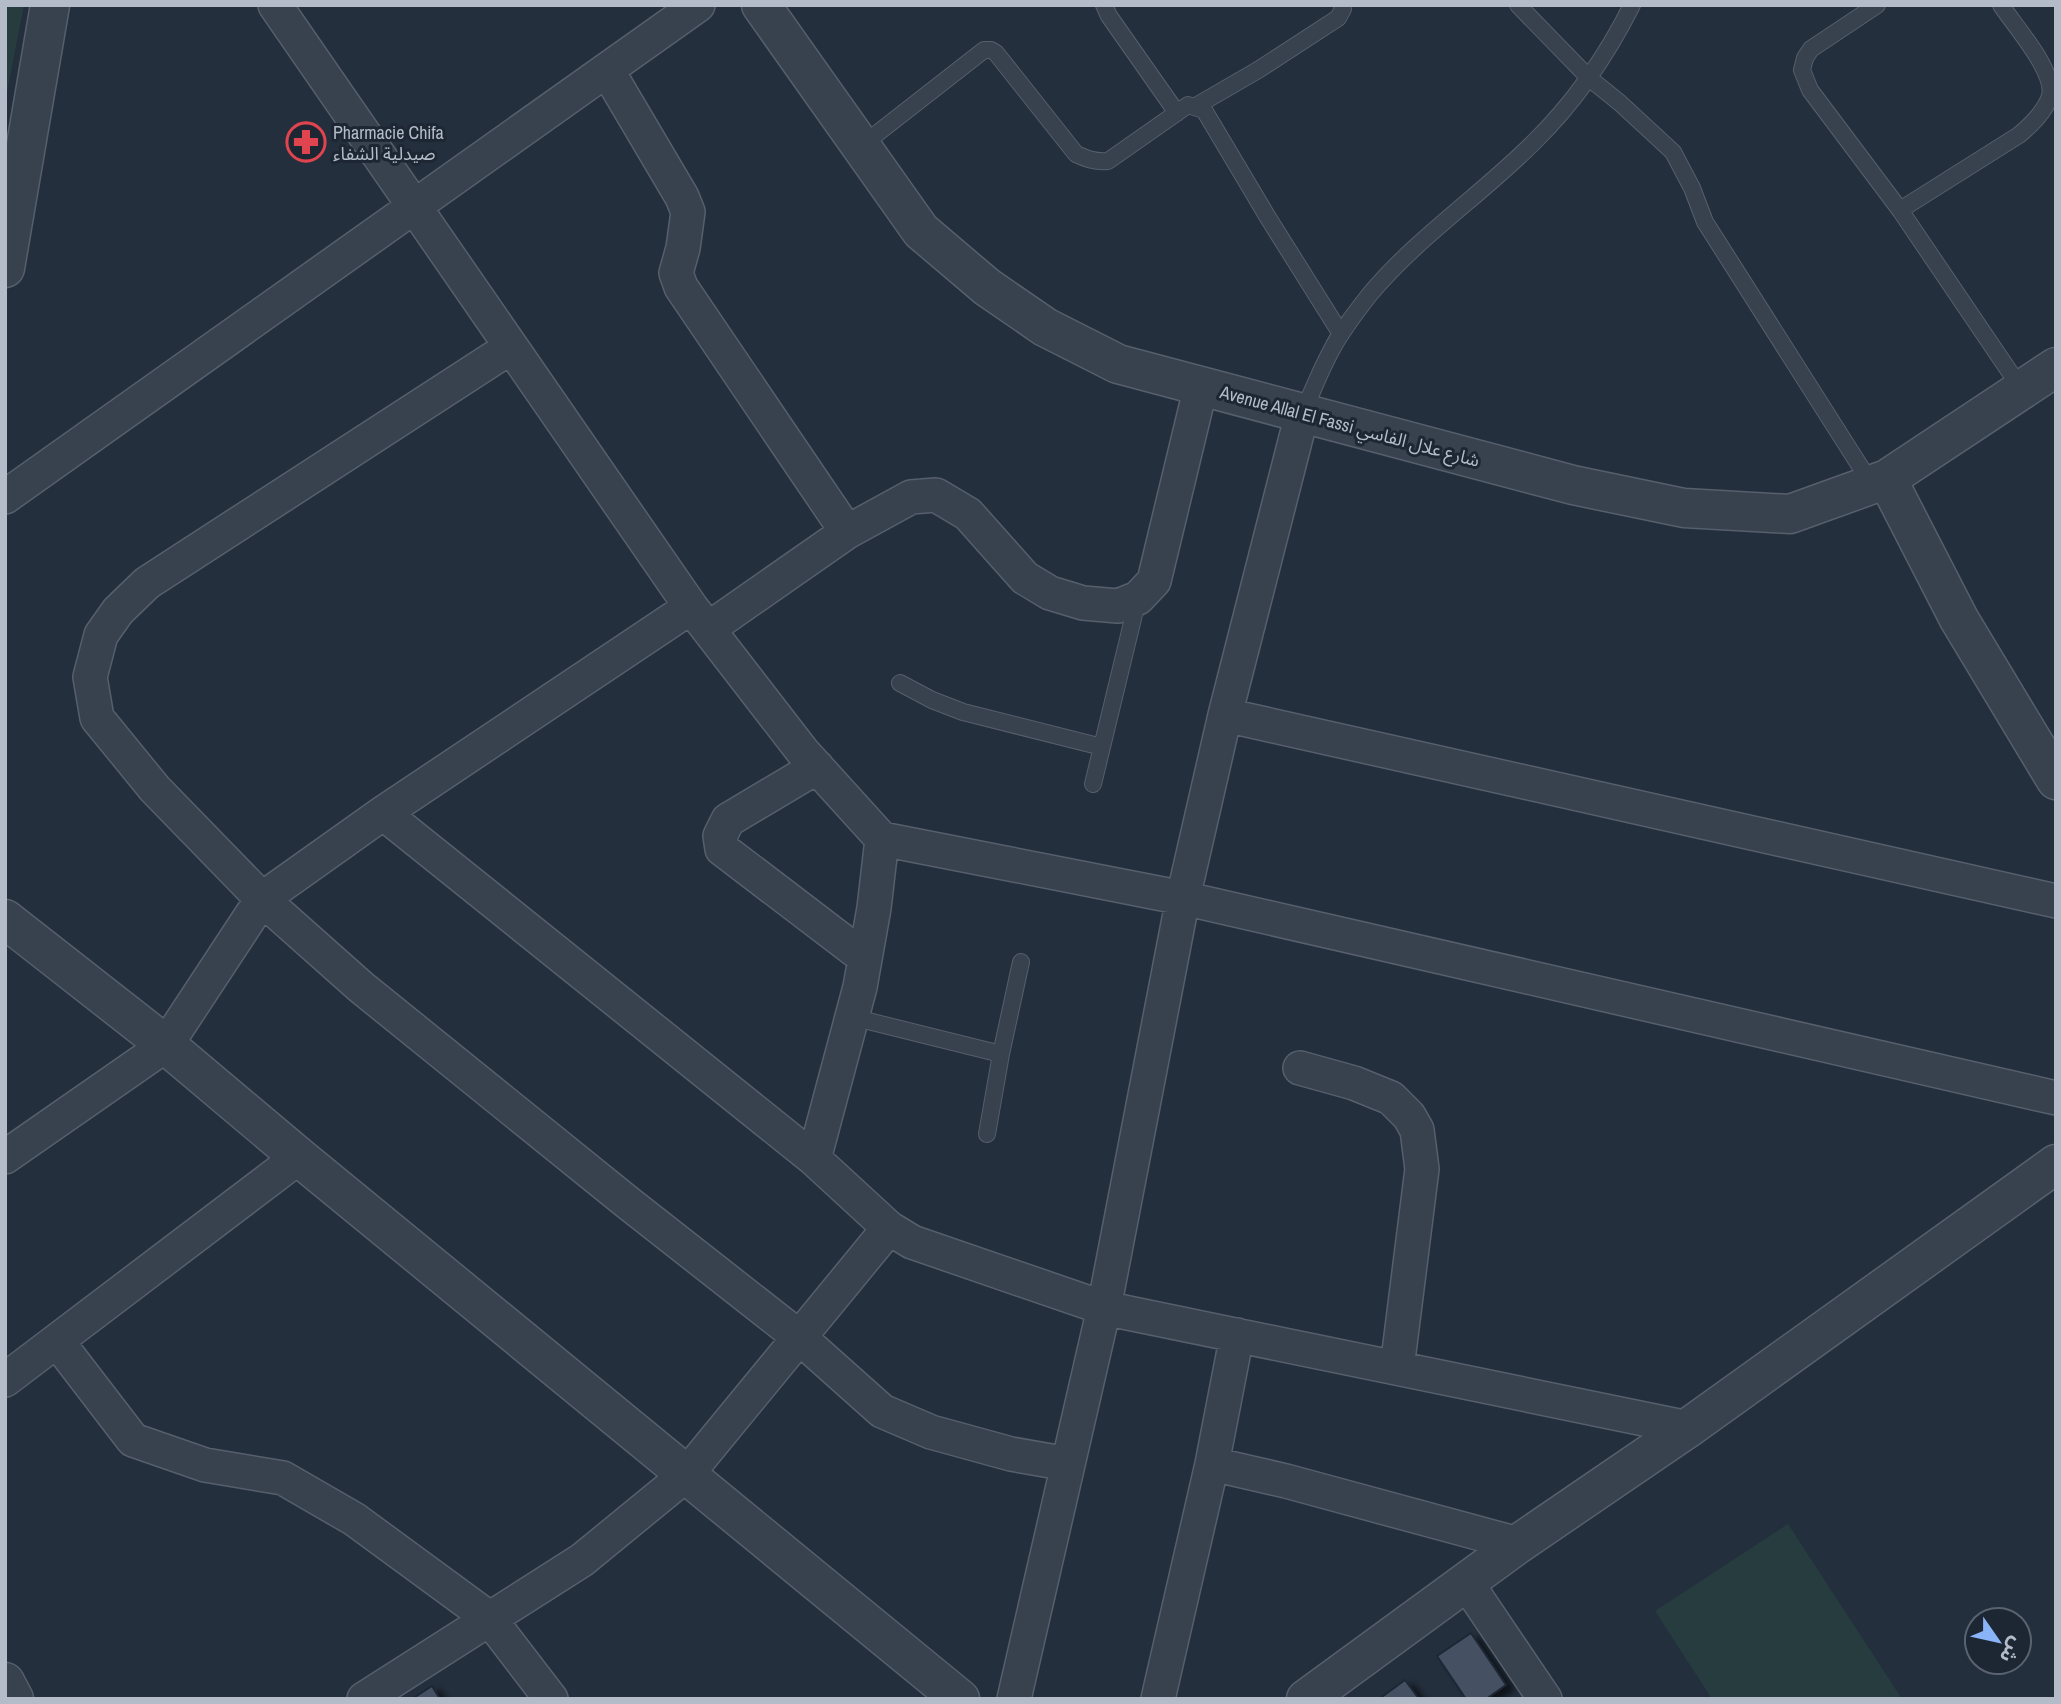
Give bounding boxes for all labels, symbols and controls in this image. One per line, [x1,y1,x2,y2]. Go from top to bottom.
place label: Pharmacie Chifa صيدلية الشفاء [333,120,444,166]
pharmacy icon: Pharmacie Chifa صيدلية الشفاء [285,121,327,163]
street label: Avenue Allal El Fassi شارع علال الفاسي [1216,379,1483,475]
north arrow [1963,1606,2033,1676]
text: ش [1994,1632,2030,1669]

